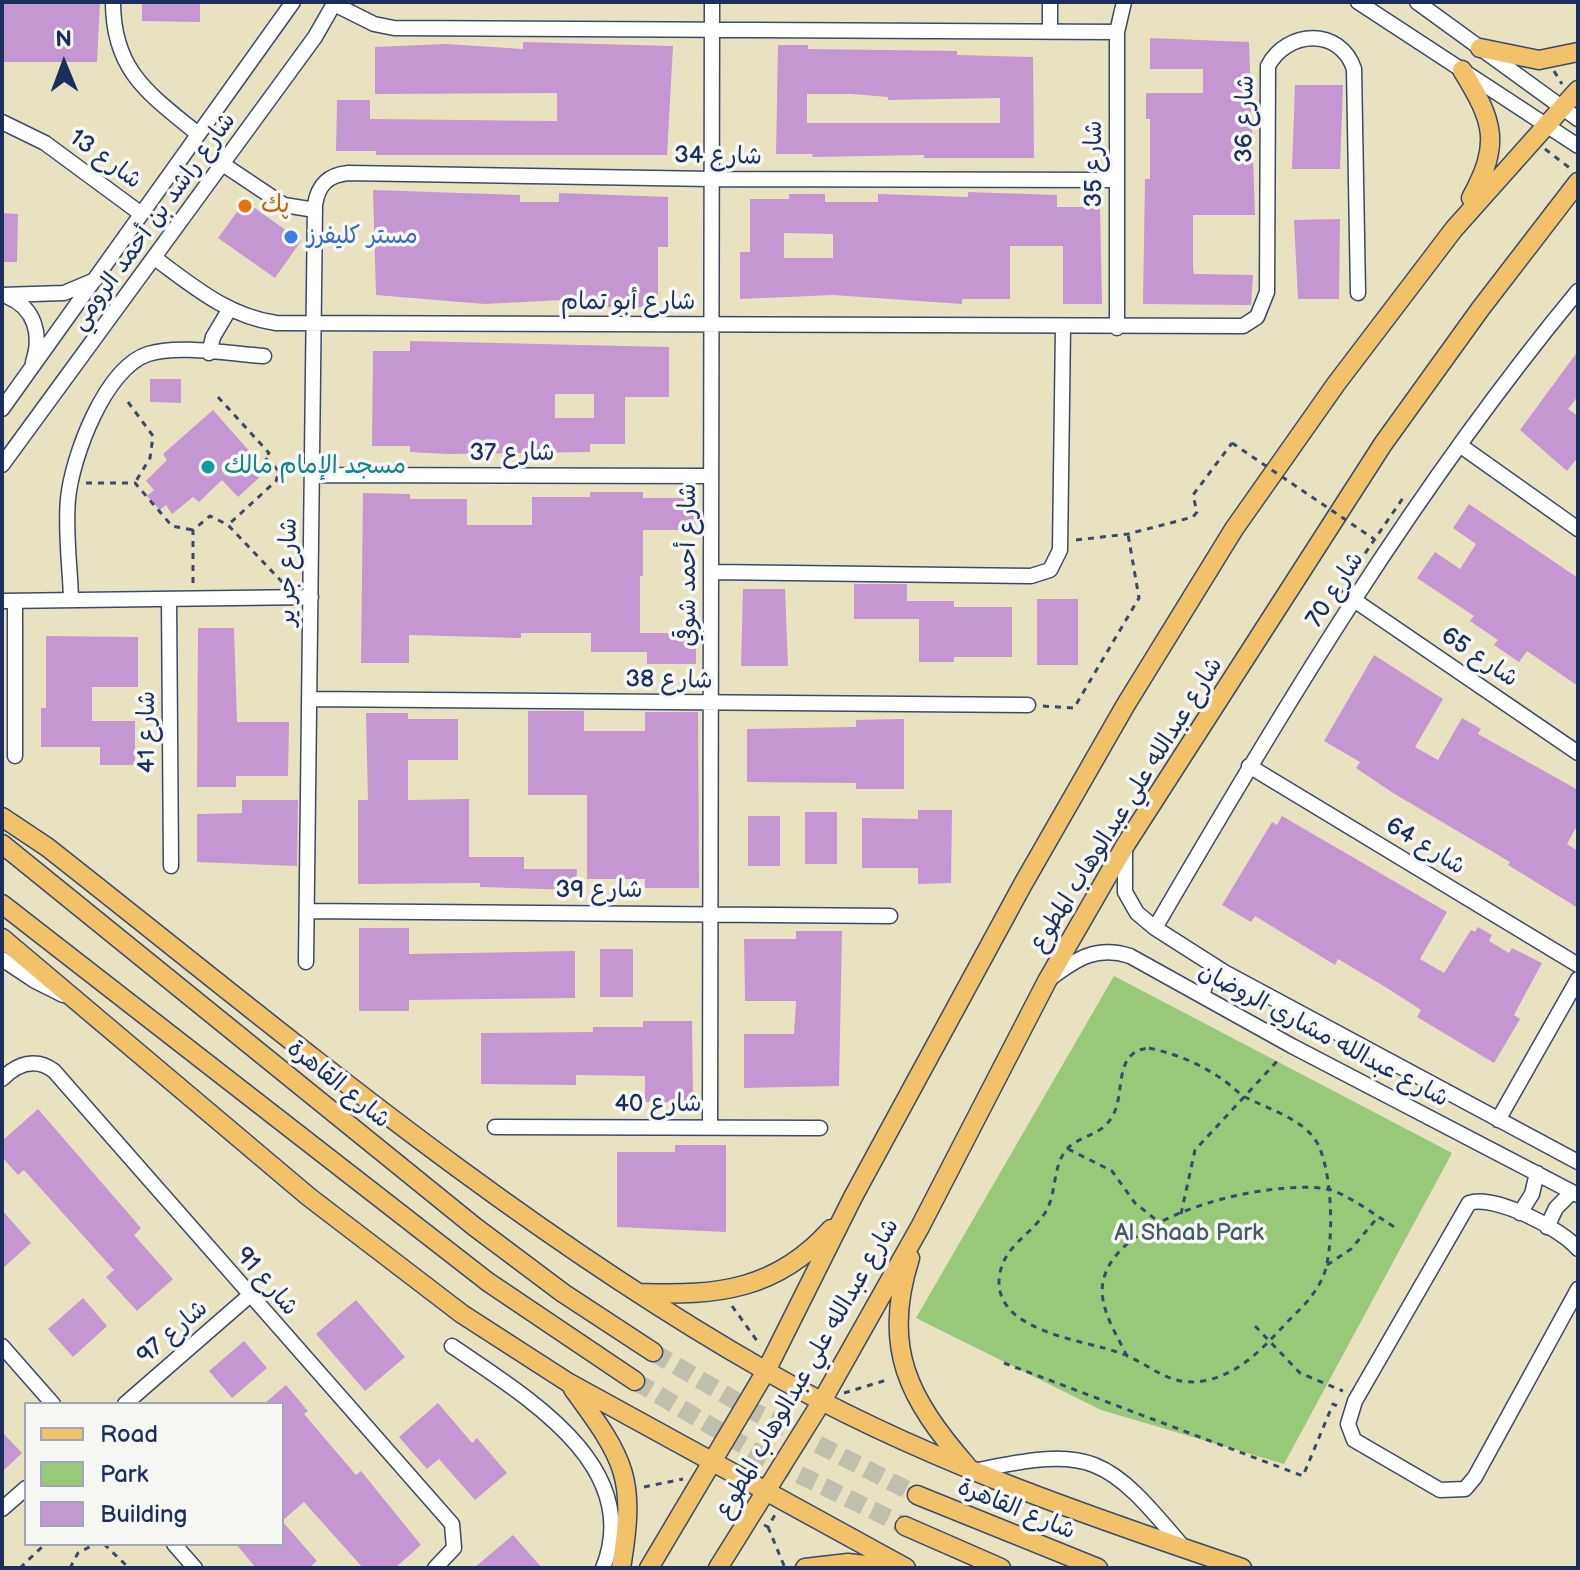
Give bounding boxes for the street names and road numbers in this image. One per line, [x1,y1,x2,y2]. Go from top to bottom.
street label: شارع 36 [1231,75,1261,163]
street label: شارع راشد بن أحمد الرومي [65,108,243,336]
street label: شارع 35 [1081,121,1109,207]
street label: شارع 13 [63,124,147,196]
street label: شارع 34 [674,142,762,172]
street label: شارع أبو تمام [561,289,695,317]
street label: شارع 37 [470,440,554,468]
street label: شارع أحمد شوقي [675,483,703,647]
street label: شارع جر ير [274,518,304,626]
street label: شارع 70 [1301,547,1371,633]
street label: شارع 65 [1435,622,1523,694]
street label: شارع عبدالله علي عبدالوهاب المطوع [1024,652,1230,958]
street label: شارع 38 [625,666,713,696]
street label: شارع 41 [134,691,162,773]
street label: شارع 64 [1380,812,1470,882]
street label: شارع 39 [555,877,643,905]
street label: شارع عبدالله مشاري الروضان [1193,958,1453,1114]
street label: شارع القاهرة [281,1035,395,1135]
street label: شارع 40 [614,1091,702,1119]
street label: شارع عبدالله علي عبدالوهاب المطوع [710,1214,906,1524]
street label: شارع 91 [228,1242,304,1322]
street label: شارع 97 [132,1295,214,1371]
street label: شارع القاهرة [953,1473,1079,1547]

